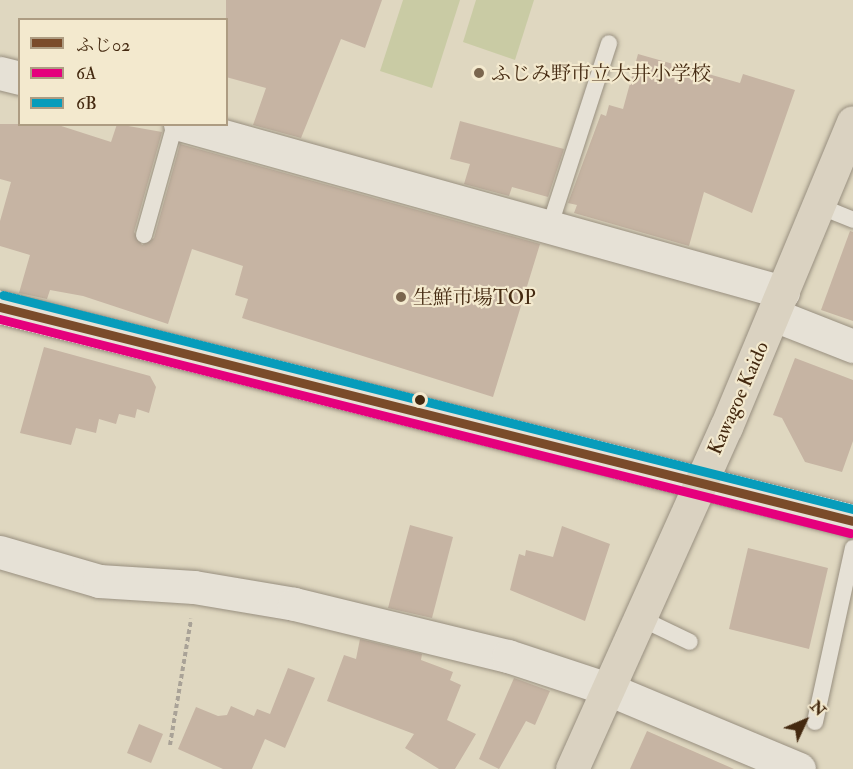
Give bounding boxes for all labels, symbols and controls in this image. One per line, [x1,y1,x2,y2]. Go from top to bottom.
legend [18,18,228,126]
text: ふじ02 [76,34,130,57]
place label: ふじみ野市立大井小学校 [491,61,711,85]
text: 6A [76,62,97,85]
marker: ふじみ野市立大井小学校 [472,66,486,80]
text: 6B [76,92,97,115]
place label: 生鮮市場TOP [413,285,536,309]
marker: 生鮮市場TOP [394,290,408,304]
street label: Kawagoe Kaido [702,338,774,458]
unlabelled marker [414,394,426,406]
north arrow [775,691,835,751]
text: N [806,696,830,721]

